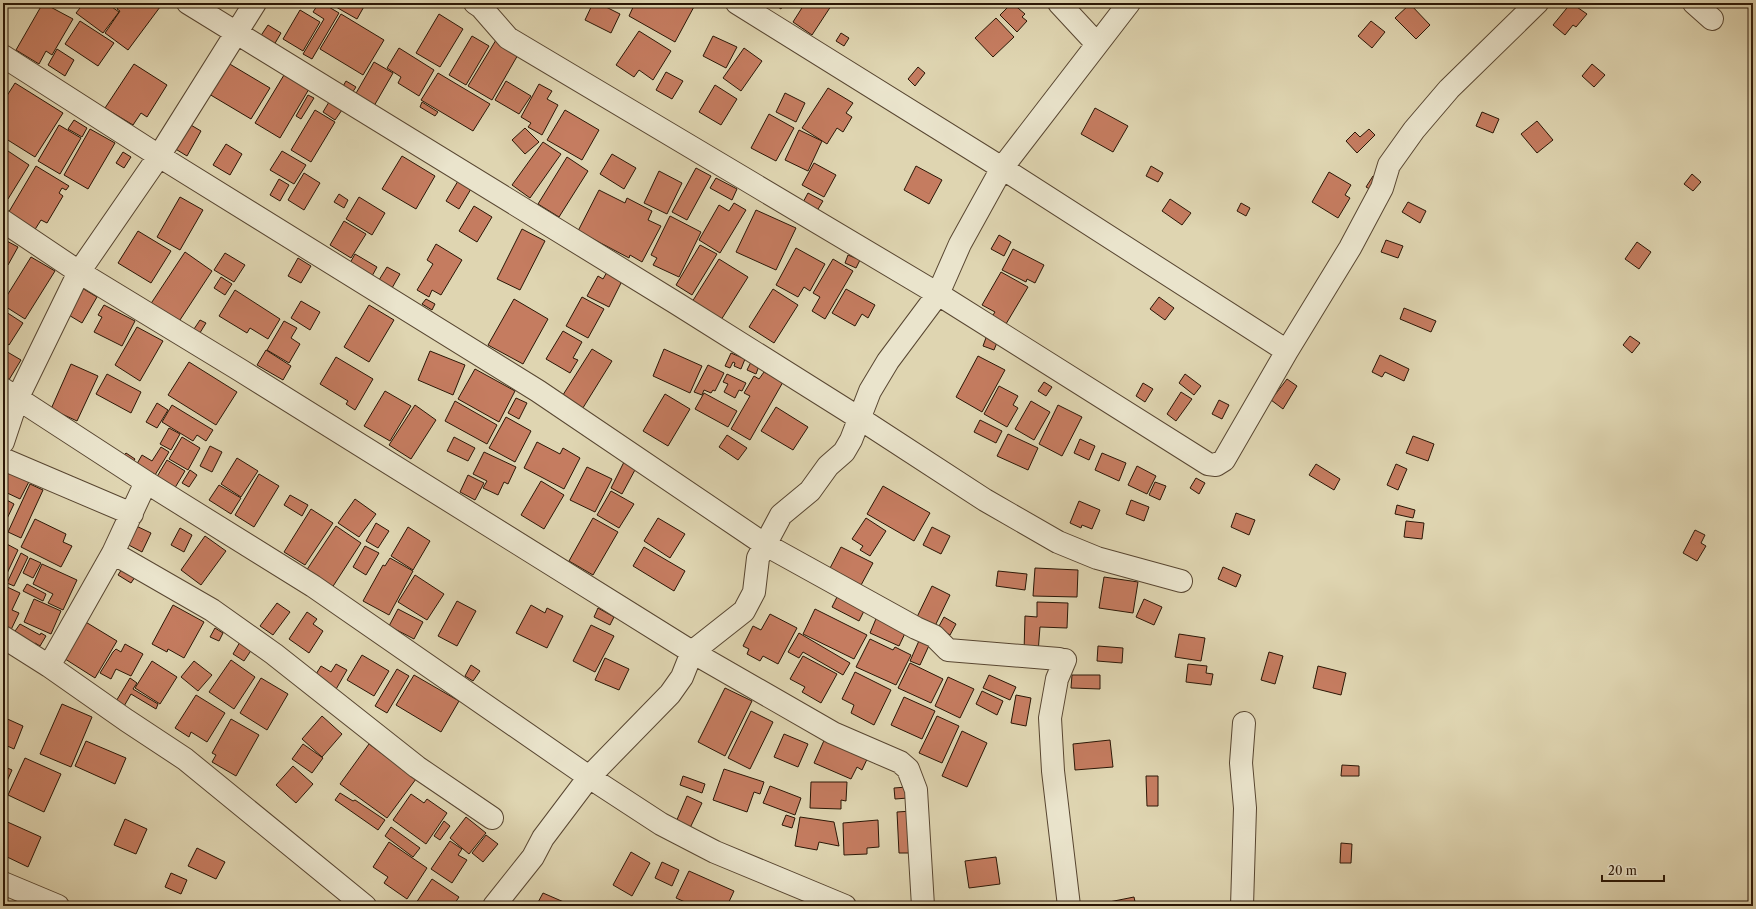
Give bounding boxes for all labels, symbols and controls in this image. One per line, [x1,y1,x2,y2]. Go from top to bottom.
scale bar [1602,857,1664,883]
text: 20 m [1608,863,1637,878]

